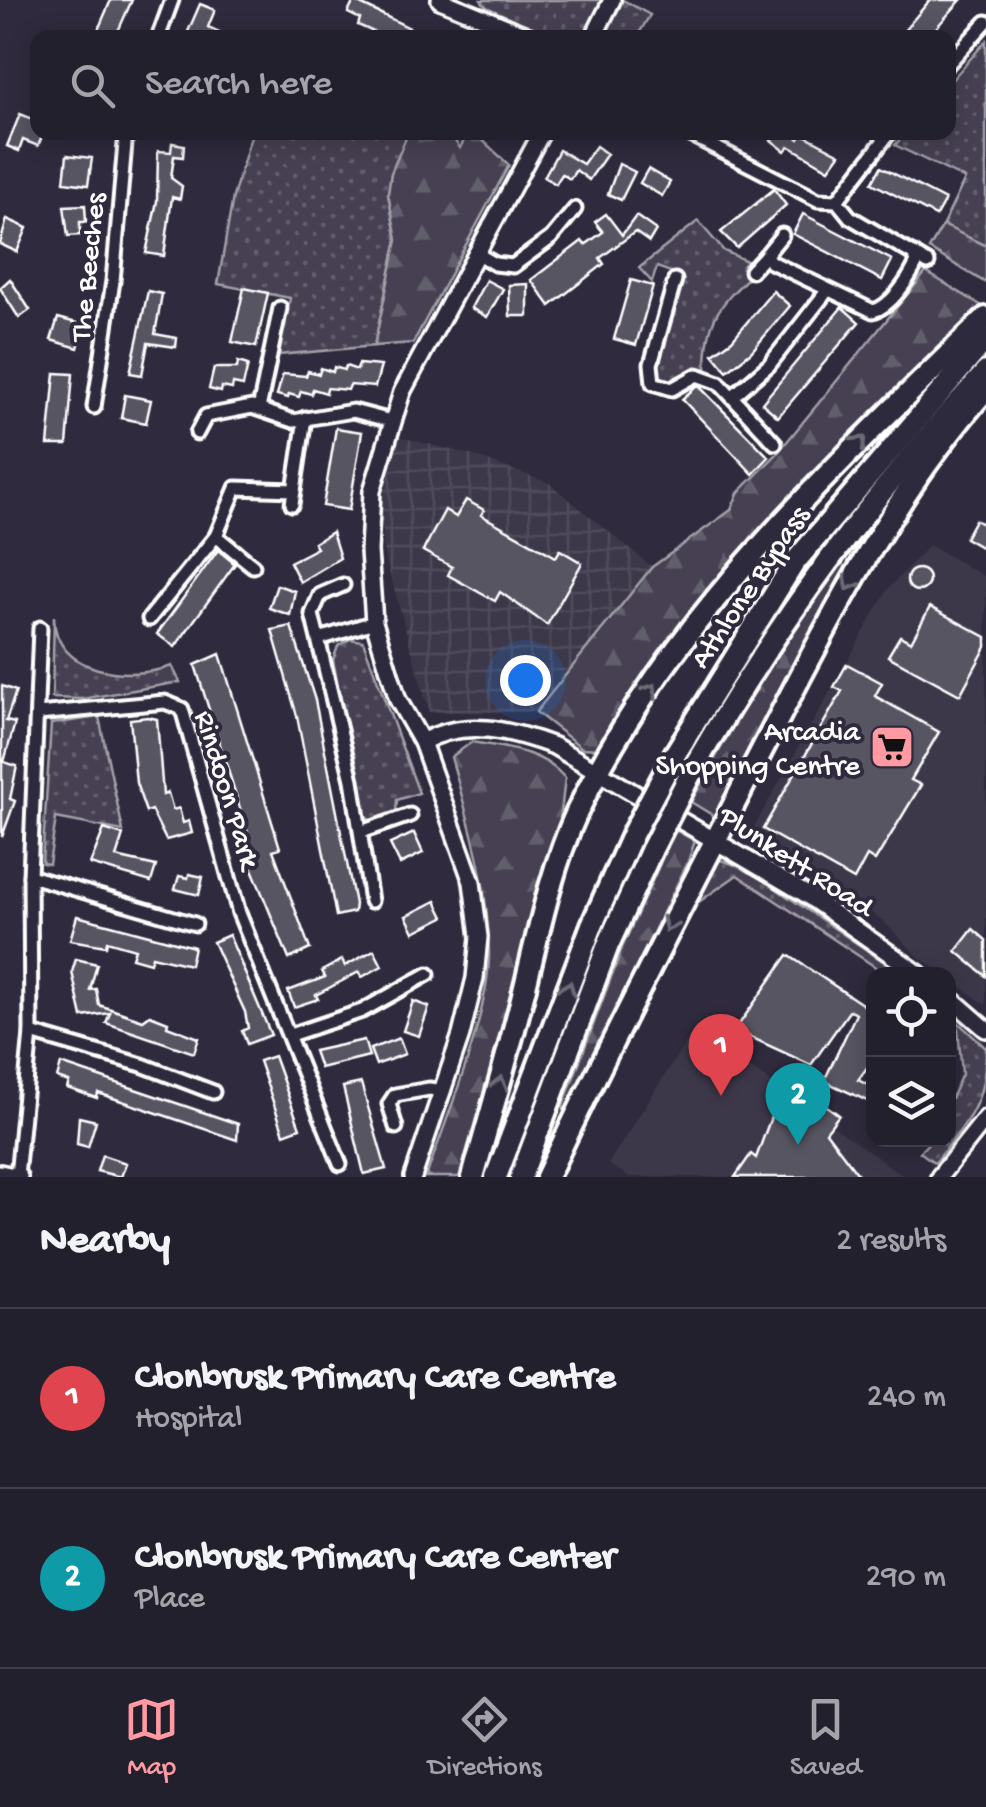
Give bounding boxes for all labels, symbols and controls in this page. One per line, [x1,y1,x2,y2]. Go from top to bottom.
search box [30,30,956,140]
icon: search [65,58,120,113]
text: Search here [145,63,332,107]
street label: The Beeches [65,190,116,346]
one-way arrow [848,435,866,453]
street label: Athlone Bypass [684,500,820,677]
one-way arrow [843,573,862,591]
your location [500,655,551,706]
one-way arrow [638,682,657,700]
street label: Rindoon Park [184,707,266,876]
place label: Arcadia Shopping Centre [656,717,861,786]
supermarket icon: Arcadia Shopping Centre [869,724,915,770]
street label: Plunkett Road [710,800,881,928]
one-way arrow [661,915,681,933]
map controls [866,967,956,1147]
button: locate [866,967,956,1057]
one-way arrow [556,980,577,997]
pin: 1 [688,1014,754,1096]
button: layers [866,1057,956,1147]
pin: 2 [766,1062,830,1145]
one-way arrow [488,1075,509,1092]
text: Nearby [40,1218,170,1267]
text: 2 results [836,1223,946,1261]
text: Clonbrusk Primary Care Centre [135,1357,616,1401]
text: 1 [66,1379,79,1417]
text: 240 m [867,1379,946,1417]
text: Hospital [135,1401,242,1439]
text: Clonbrusk Primary Care Center [135,1537,616,1581]
text: 2 [65,1559,80,1597]
text: 290 m [866,1559,946,1597]
text: Place [135,1581,205,1619]
tab: Map [124,1692,179,1785]
tab: Directions [428,1692,542,1785]
tab: Saved [790,1692,862,1785]

